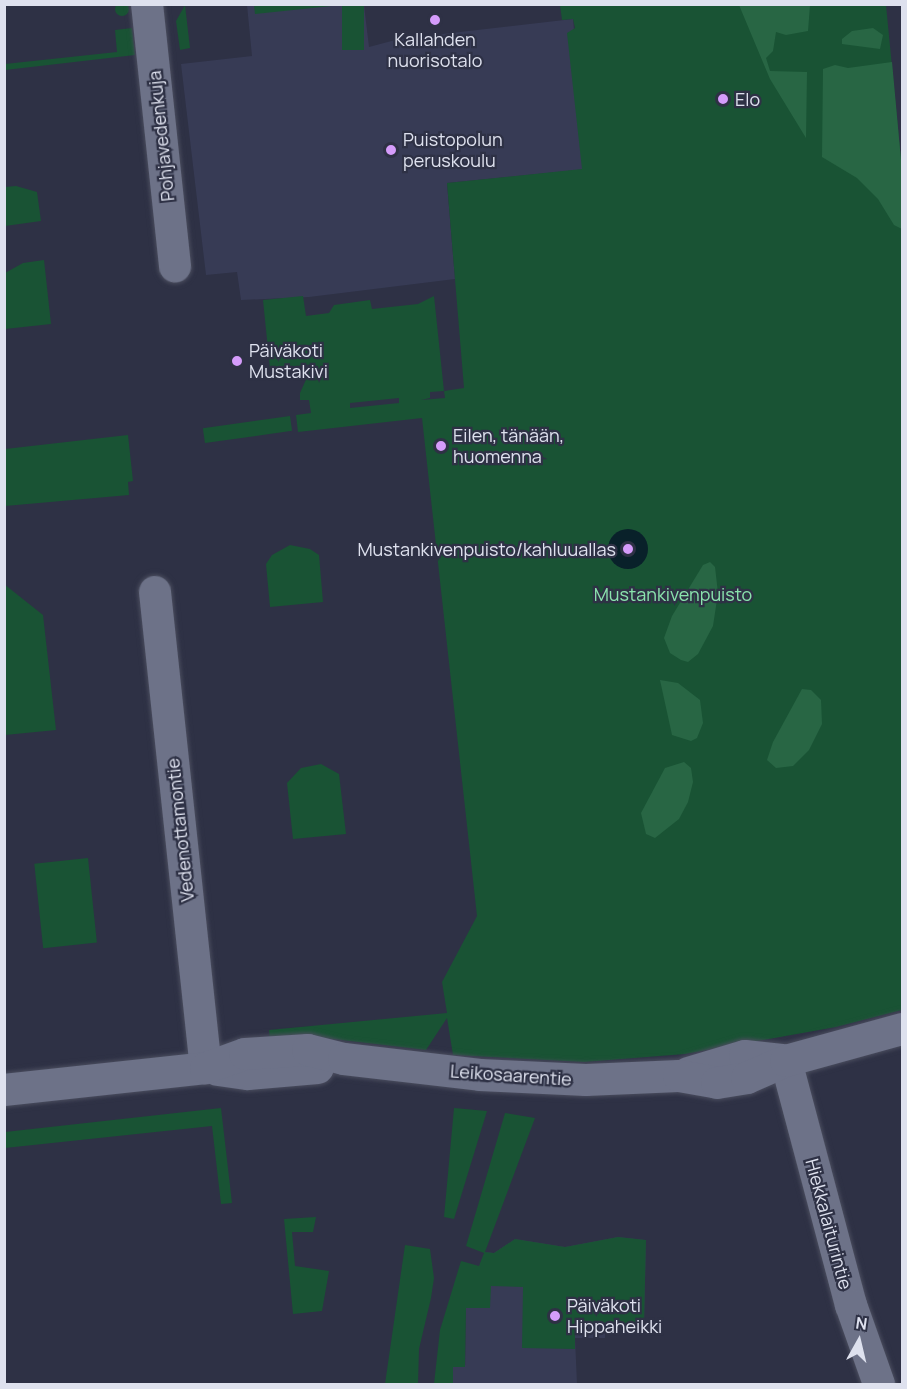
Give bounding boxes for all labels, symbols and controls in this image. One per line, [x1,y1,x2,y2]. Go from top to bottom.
marker: Kallahden nuorisotalo [428,13,442,27]
place label: Kallahden nuorisotalo [388,29,482,72]
street label: Pohjavedenkuja [143,70,179,202]
place label: Elo [735,88,760,110]
marker: Elo [716,92,730,106]
place label: Puistopolun peruskoulu [403,129,503,172]
marker: Puistopolun peruskoulu [384,143,398,157]
place label: Päiväkoti Mustakivi [249,340,328,382]
marker: Päiväkoti Mustakivi [230,354,244,368]
place label: Eilen, tänään, huomenna [453,425,564,468]
marker: Eilen, tänään, huomenna [434,439,448,453]
place label: Mustankivenpuisto/kahluuallas [357,538,616,560]
marker: Mustankivenpuisto/kahluuallas [621,542,635,556]
park label: Mustankivenpuisto [594,583,752,605]
street label: Vedenottamontie [162,757,198,903]
street label: Leikosaarentie [449,1060,573,1090]
street label: Hiekkalaiturintie [801,1156,857,1292]
place label: Päiväkoti Hippaheikki [567,1295,662,1338]
marker: Päiväkoti Hippaheikki [548,1309,562,1323]
north arrow [829,1311,889,1371]
text: N [854,1311,869,1335]

